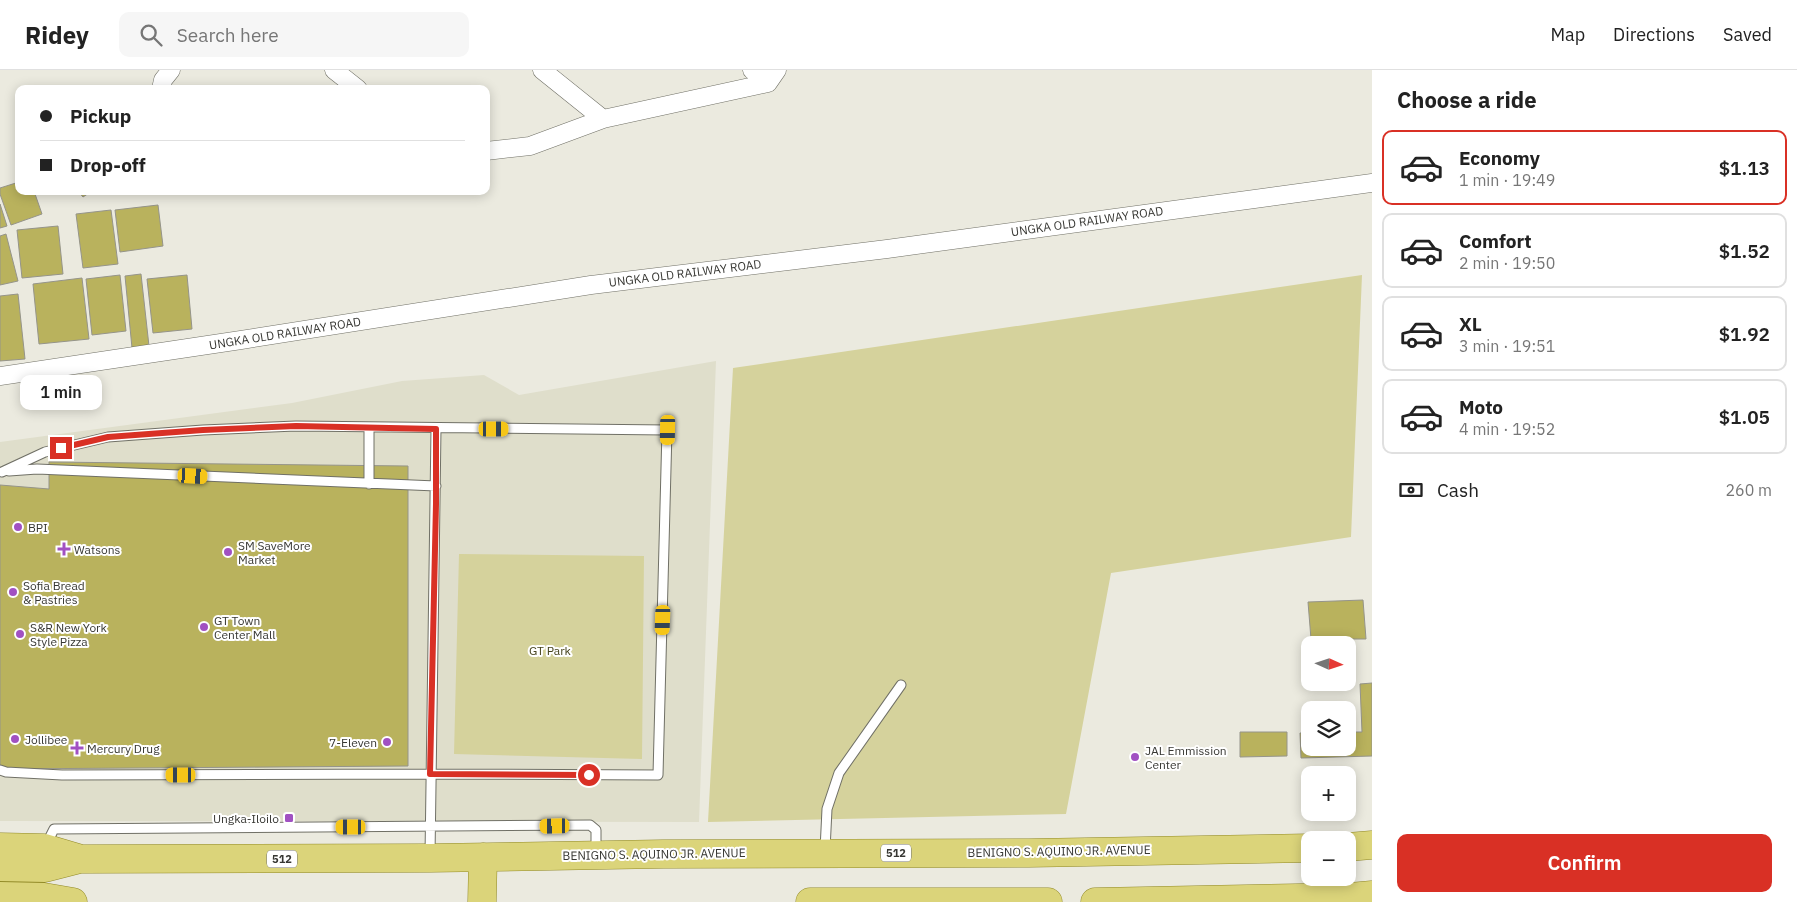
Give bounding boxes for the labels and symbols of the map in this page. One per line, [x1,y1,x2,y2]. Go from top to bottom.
street label: UNGKA OLD RAILWAY ROAD [1010,203,1164,239]
street label: UNGKA OLD RAILWAY ROAD [608,256,762,290]
street label: UNGKA OLD RAILWAY ROAD [208,314,362,352]
callout: 1 min [20,376,102,410]
car [660,415,675,445]
car [479,422,509,437]
route end [50,437,72,459]
car [177,468,208,484]
place label: BPI [28,520,48,535]
marker: BPI [12,521,24,533]
place label: SM SaveMore Market [238,538,311,567]
place label: Watsons [74,542,121,557]
marker: Watsons [58,543,70,555]
marker: SM SaveMore Market [222,546,234,558]
place label: Sofia Bread & Pastries [23,578,85,607]
marker: Sofia Bread & Pastries [7,586,19,598]
car [654,605,671,635]
place label: GT Town Center Mall [214,613,275,642]
place label: S&R New York Style Pizza [30,620,108,649]
marker: GT Town Center Mall [198,621,210,633]
marker: S&R New York Style Pizza [14,628,26,640]
north arrow [1301,636,1356,691]
park label: GT Park [529,643,572,658]
place label: Jollibee [25,732,68,747]
marker: Jollibee [9,733,21,745]
place label: 7-Eleven [329,735,377,750]
marker: 7-Eleven [381,736,393,748]
place label: Mercury Drug [87,741,160,756]
marker: Mercury Drug [71,742,83,754]
place label: JAL Emmission Center [1145,743,1227,772]
marker: JAL Emmission Center [1129,751,1141,763]
route start [578,764,600,786]
car [166,768,196,783]
place label: Ungka-Iloilo [213,811,279,826]
marker: Ungka-Iloilo [283,812,295,824]
car [539,818,570,834]
car [336,820,366,835]
street label: BENIGNO S. AQUINO JR. AVENUE [967,842,1151,860]
road number: 512 [881,844,911,861]
street label: BENIGNO S. AQUINO JR. AVENUE [562,845,746,863]
road number: 512 [267,851,297,868]

